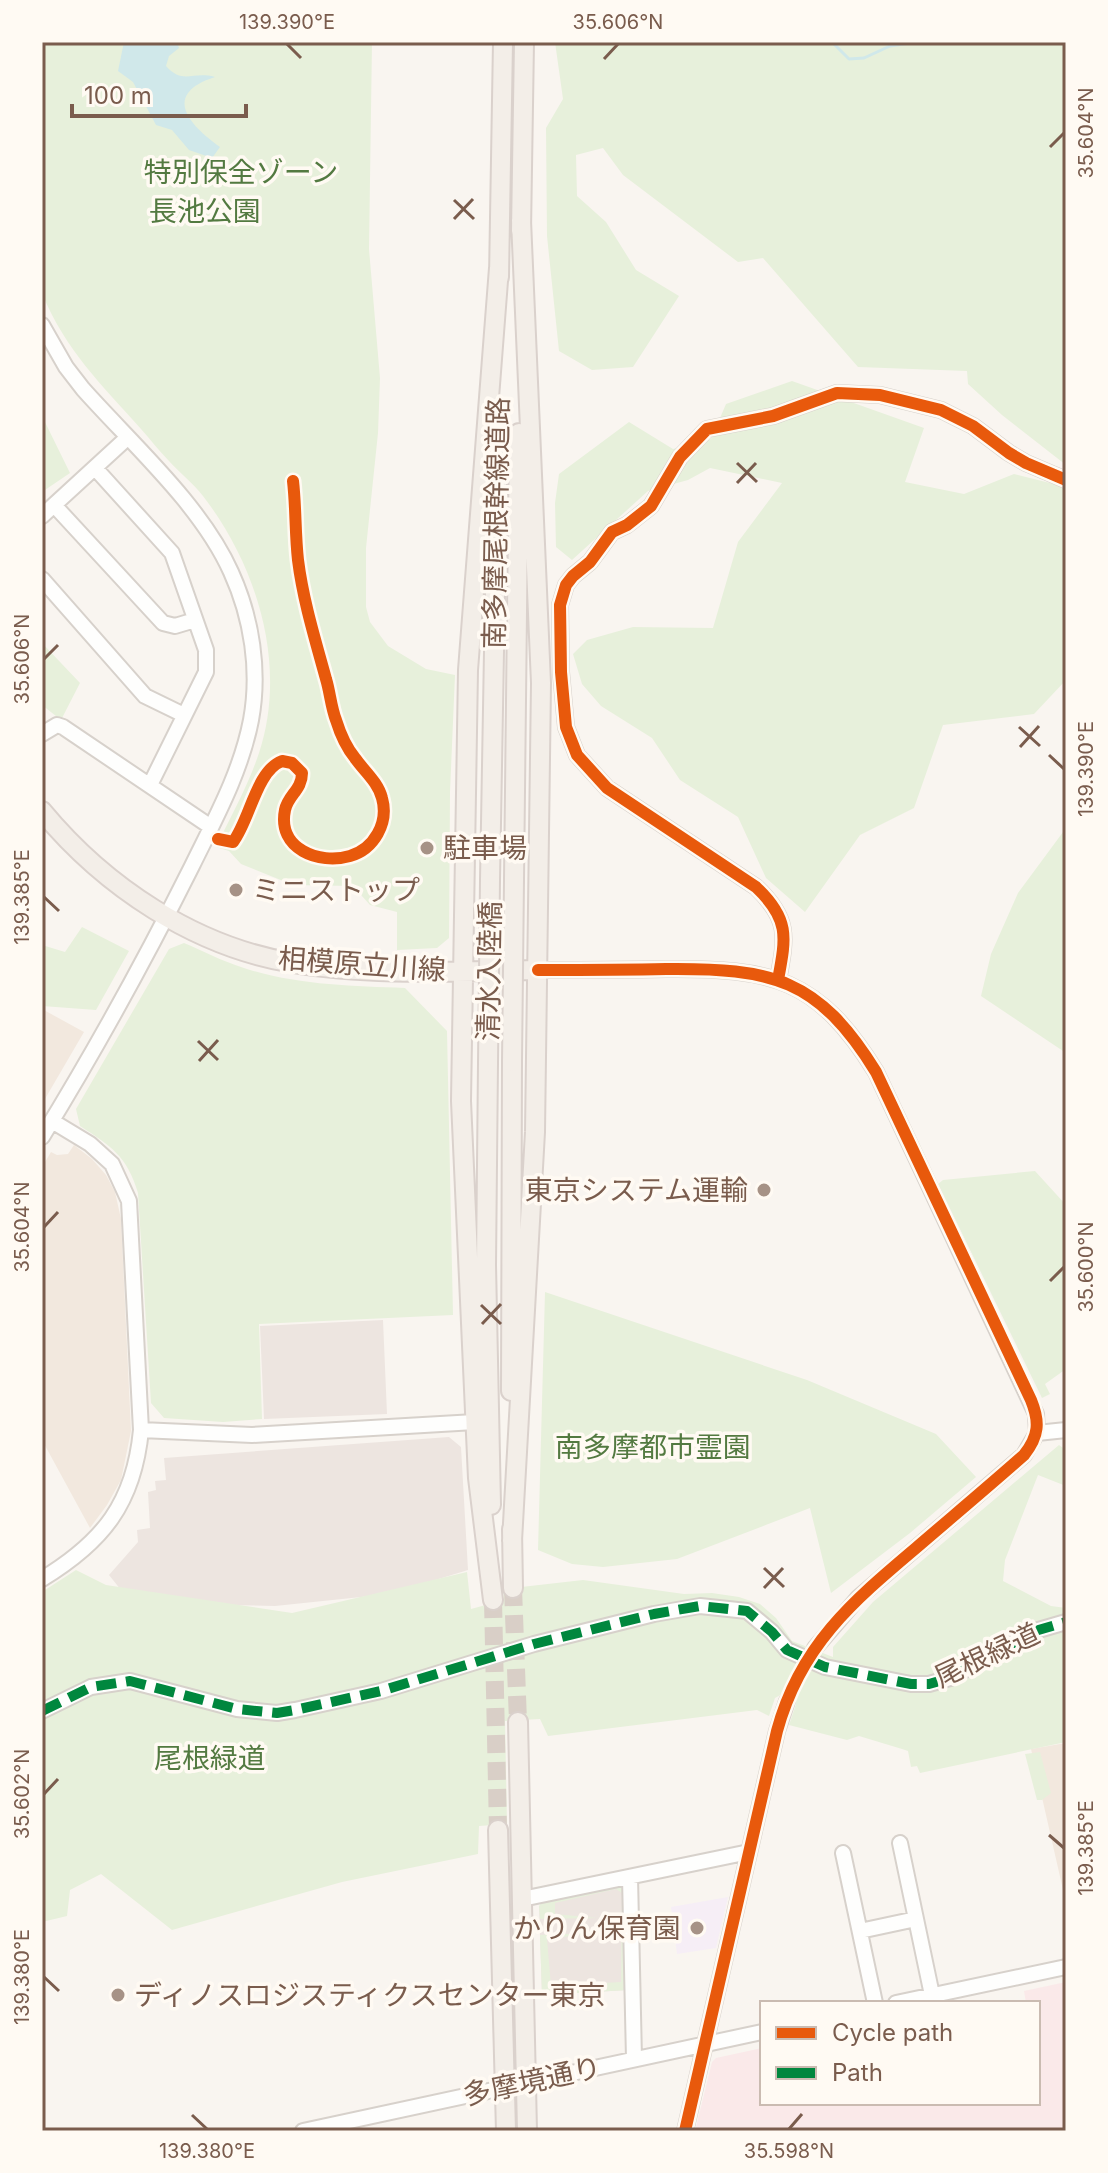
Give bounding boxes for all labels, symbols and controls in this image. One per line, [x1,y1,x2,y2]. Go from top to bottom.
text: 139.390°E [239,10,335,34]
text: 35.606°N [573,10,663,34]
scale bar [72,68,246,118]
text: 100 m [84,81,152,110]
text: 35.604°N [1074,88,1098,178]
park label: 特別保全ゾーン [144,155,338,189]
park label: 長池公園 [149,194,261,228]
street label: 南多摩尾根幹線道路 [477,397,515,649]
text: 35.606°N [10,614,34,704]
text: 139.390°E [1074,721,1098,817]
place label: 駐車場 [443,831,527,865]
marker: 駐車場 [418,839,436,857]
text: 139.385°E [10,849,34,945]
place label: ミニストップ [252,873,420,907]
marker: ミニストップ [227,881,245,899]
street label: 清水入陸橋 [471,901,507,1041]
street label: 相模原立川線 [277,941,447,987]
place label: 東京システム運輸 [525,1173,748,1207]
marker: 東京システム運輸 [755,1181,773,1199]
text: 35.604°N [10,1182,34,1272]
text: 35.600°N [1074,1221,1098,1313]
park label: 南多摩都市霊園 [555,1430,751,1464]
street label: 尾根緑道 [929,1616,1045,1694]
park label: 尾根緑道 [154,1741,266,1775]
text: 35.602°N [10,1749,34,1839]
text: 139.385°E [1074,1800,1098,1896]
place label: かりん保育園 [513,1911,681,1945]
marker: かりん保育園 [688,1919,706,1937]
text: 139.380°E [10,1929,34,2025]
place label: ディノスロジスティクスセンター東京 [134,1978,606,2012]
marker: ディノスロジスティクスセンター東京 [109,1986,127,2004]
legend [760,2001,1040,2105]
text: Cycle path [832,2018,953,2047]
street label: 多摩境通り [460,2050,604,2112]
text: Path [832,2058,883,2087]
text: 139.380°E [159,2139,255,2163]
text: 35.598°N [744,2139,834,2163]

